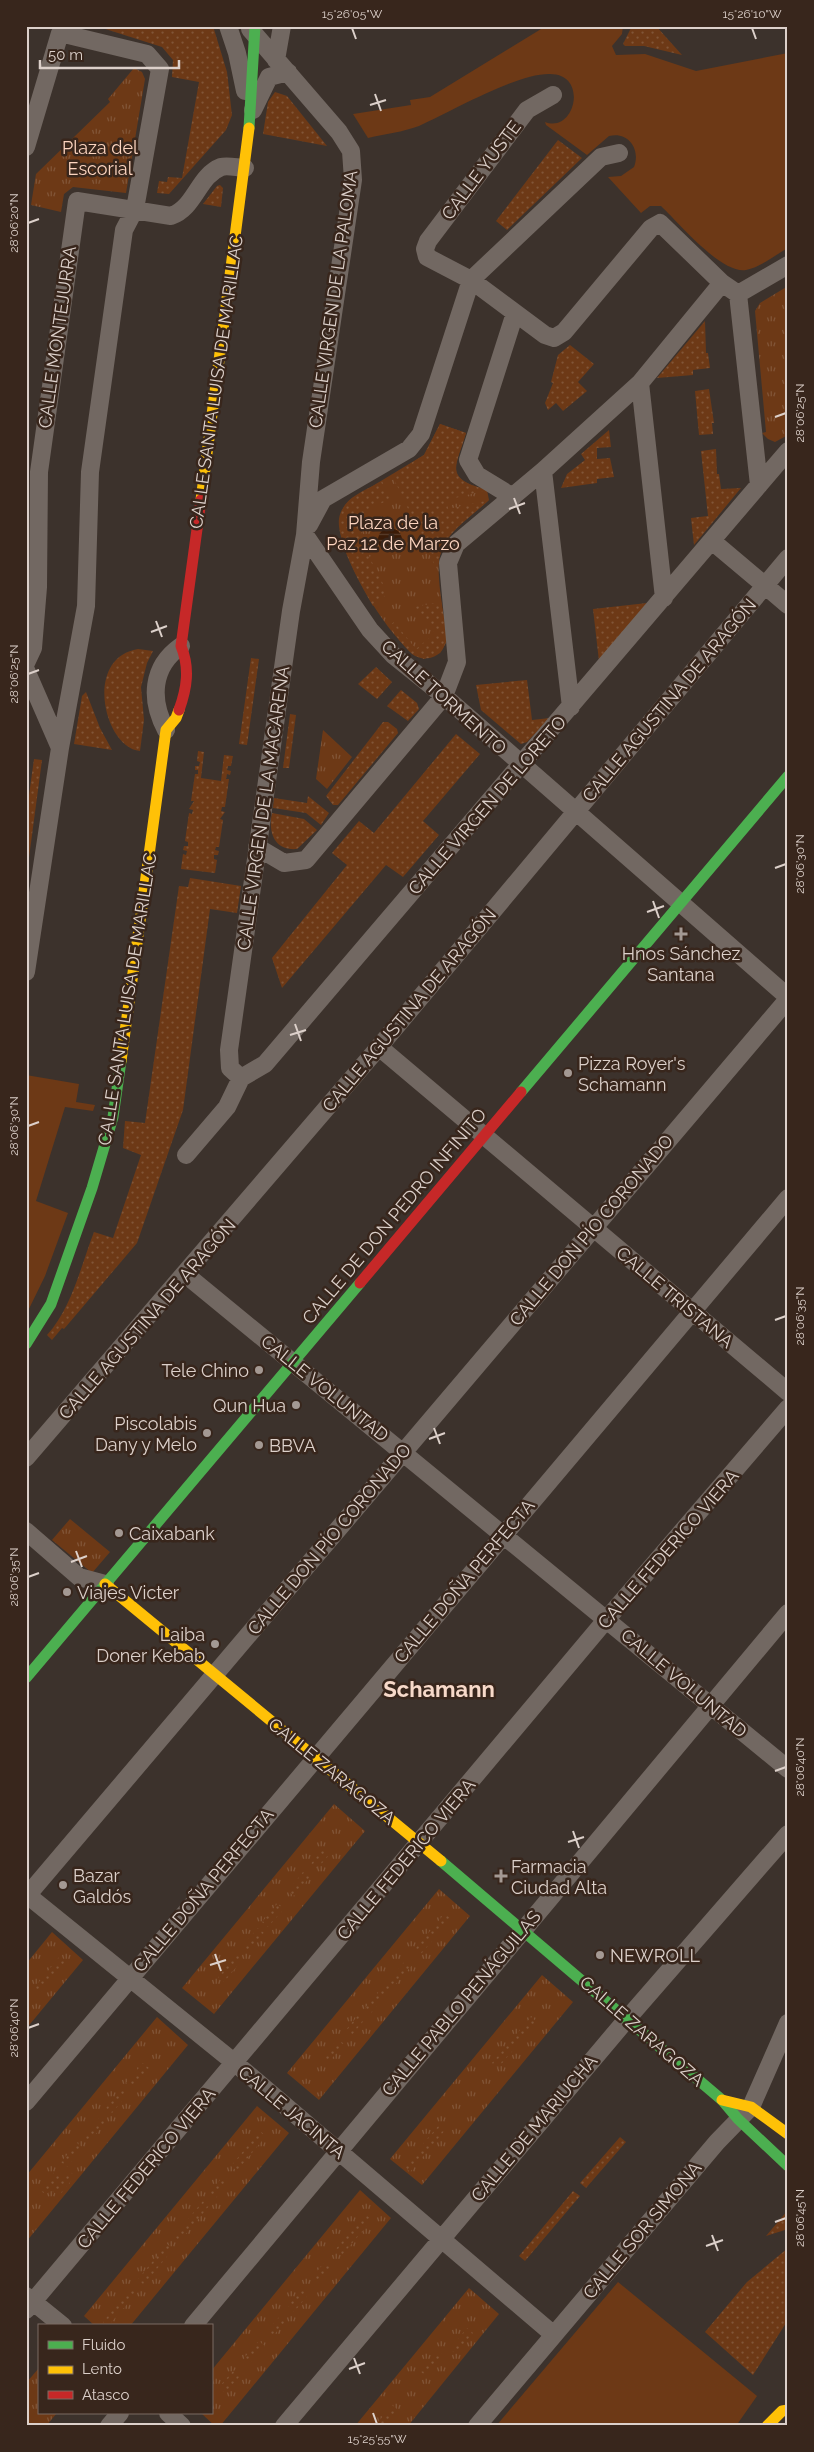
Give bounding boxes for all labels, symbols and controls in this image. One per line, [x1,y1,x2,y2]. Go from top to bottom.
text: 15°26'05"W [322,7,383,21]
text: 15°26'10"W [722,7,782,21]
scale bar [40,38,179,70]
text: 50 m [48,46,83,64]
street label: CALLE YUSTE [437,116,525,224]
park label: Plaza del Escorial [62,137,138,179]
street label: CALLE VIRGEN DE LA PALOMA [305,169,361,429]
text: 28°06'20"N [7,193,21,253]
street label: CALLE SANTA LUISA DE MARILLAC [185,234,247,530]
street label: CALLE MONTEJURRA [34,244,80,430]
text: 28°06'25"N [793,384,807,442]
park label: Plaza de la Paz 12 de Marzo [326,512,460,554]
street label: CALLE AGUSTINA DE ARAGÓN [577,594,760,806]
street label: CALLE TORMENTO [377,635,511,759]
text: 28°06'25"N [7,645,21,703]
street label: CALLE VIRGEN DE LA MACARENA [233,665,293,951]
street label: CALLE VIRGEN DE LORETO [404,711,570,899]
text: 28°06'30"N [793,834,807,894]
street label: CALLE SANTA LUISA DE MARILLAC [93,851,161,1147]
street label: CALLE AGUSTINA DE ARAGÓN [317,904,500,1116]
marker: Hnos Sánchez Santana [675,928,687,940]
place label: Hnos Sánchez Santana [622,943,740,985]
place label: Pizza Royer's Schamann [578,1053,686,1095]
marker: Pizza Royer's Schamann [562,1067,574,1079]
text: 28°06'30"N [7,1096,21,1156]
street label: CALLE DE DON PEDRO INFINITO [298,1104,490,1328]
street label: CALLE DON PÍO CORONADO [504,1130,677,1330]
street label: CALLE AGUSTINA DE ARAGÓN [53,1214,240,1423]
street label: CALLE TRISTANA [612,1242,738,1352]
text: 28°06'35"N [793,1287,807,1345]
street label: CALLE VOLUNTAD [257,1330,393,1446]
place label: Tele Chino [161,1360,249,1381]
marker: Tele Chino [253,1364,265,1376]
place label: Qun Hua [213,1395,286,1416]
marker: Qun Hua [290,1399,302,1411]
place label: Piscolabis Dany y Melo [95,1413,197,1455]
marker: Piscolabis Dany y Melo [201,1427,213,1439]
place label: BBVA [269,1435,316,1456]
street label: CALLE DON PÍO CORONADO [242,1439,415,1639]
marker: BBVA [253,1439,265,1451]
street label: CALLE FEDERICO VIERA [593,1465,743,1633]
street label: CALLE DOÑA PERFECTA [389,1495,539,1667]
place label: Caixabank [129,1523,215,1544]
marker: Caixabank [113,1527,125,1539]
text: 28°06'35"N [7,1548,21,1606]
place label: Viajes Victer [77,1582,180,1603]
marker: Viajes Victer [61,1586,73,1598]
place label: Laiba Doner Kebab [96,1624,205,1666]
street label: CALLE VOLUNTAD [617,1624,751,1742]
marker: Laiba Doner Kebab [209,1638,221,1650]
district label: Schamann [383,1676,495,1702]
street label: CALLE ZARAGOZA [264,1713,400,1829]
text: 28°06'40"N [793,1738,807,1797]
street label: CALLE FEDERICO VIERA [332,1774,480,1944]
street label: CALLE DOÑA PERFECTA [128,1804,278,1976]
place label: Farmacia Ciudad Alta [511,1856,607,1898]
place label: Bazar Galdós [73,1865,131,1907]
marker: Farmacia Ciudad Alta [495,1870,507,1882]
marker: Bazar Galdós [57,1879,69,1891]
street label: CALLE PABLO PENÁGUILAS [376,1905,545,2100]
place label: NEWROLL [610,1945,700,1966]
marker: NEWROLL [594,1949,606,1961]
street label: CALLE ZARAGOZA [576,1971,708,2091]
text: 28°06'40"N [7,1999,21,2058]
street label: CALLE DE MARIUCHA [467,2050,601,2206]
street label: CALLE JACINTA [234,2061,350,2163]
street label: CALLE FEDERICO VIERA [72,2083,220,2253]
street label: CALLE SOR SIMONA [579,2157,705,2303]
text: 28°06'45"N [793,2189,807,2247]
legend [38,2324,212,2414]
text: Fluido [82,2336,125,2354]
text: Lento [82,2360,122,2378]
text: Atasco [82,2386,129,2404]
text: 15°25'55"W [348,2432,407,2446]

